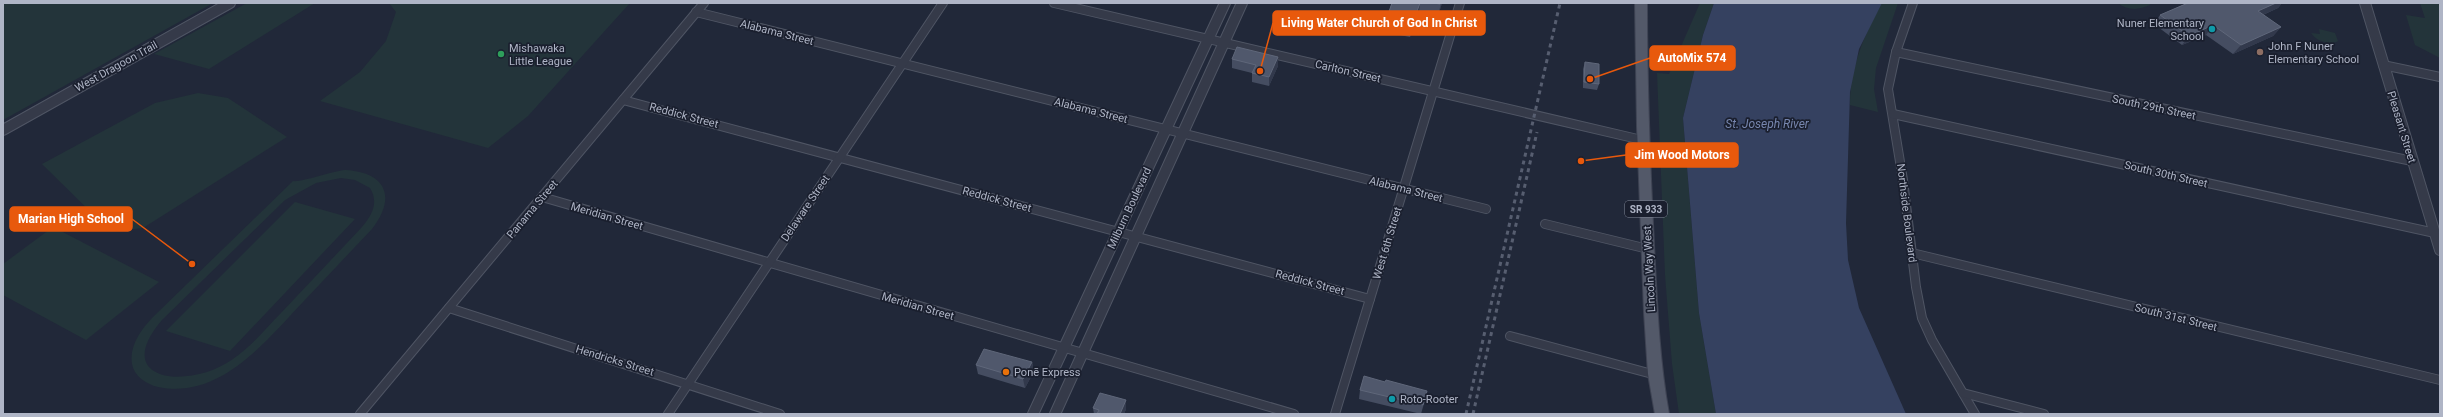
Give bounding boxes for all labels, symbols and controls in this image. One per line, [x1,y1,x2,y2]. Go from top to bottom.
callout: Living Water Church of God In Christ [1273,11,1485,35]
text: Living Water Church of God In Christ [1281,16,1477,30]
street label: Alabama Street [739,17,815,48]
place label: Nuner Elementary School [2117,17,2205,43]
marker: Nuner Elementary School [2207,24,2217,34]
street label: West Dragoon Trail [73,38,160,95]
place label: John F Nuner Elementary School [2268,40,2359,66]
place label: Mishawaka Little League [509,42,572,68]
callout: AutoMix 574 [1650,46,1735,70]
marker: John F Nuner Elementary School [2255,47,2265,57]
marker: Mishawaka Little League [496,49,506,59]
text: AutoMix 574 [1658,51,1727,65]
street label: Carlton Street [1314,58,1382,85]
street label: Pleasant Street [2384,90,2419,165]
street label: South 29th Street [2111,92,2197,123]
street label: Alabama Street [1053,95,1129,126]
street label: Reddick Street [648,100,720,131]
water label: St. Joseph River [1725,117,1810,131]
callout: Jim Wood Motors [1626,143,1738,167]
text: Jim Wood Motors [1634,148,1730,162]
street label: South 30th Street [2123,159,2209,190]
street label: Northside Boulevard [1894,163,1919,263]
street label: Milburn Boulevard [1105,165,1154,251]
street label: Delaware Street [778,172,833,244]
street label: Alabama Street [1368,174,1444,205]
street label: Panama Street [504,177,561,241]
street label: Reddick Street [961,184,1033,215]
street label: Meridian Street [569,200,645,233]
road number: SR 933 [1625,201,1667,217]
street label: West 6th Street [1370,205,1405,281]
callout: Marian High School [10,207,132,231]
text: Marian High School [18,212,124,226]
street label: Lincoln Way West [1641,225,1658,312]
street label: Reddick Street [1274,267,1346,298]
street label: Meridian Street [880,290,956,323]
street label: South 31st Street [2133,301,2219,334]
street label: Hendricks Street [574,342,656,379]
place label: Ponē Express [1014,366,1081,379]
marker: Ponē Express [1001,367,1011,377]
place label: Roto-Rooter [1400,393,1459,406]
marker: Roto-Rooter [1387,394,1397,404]

